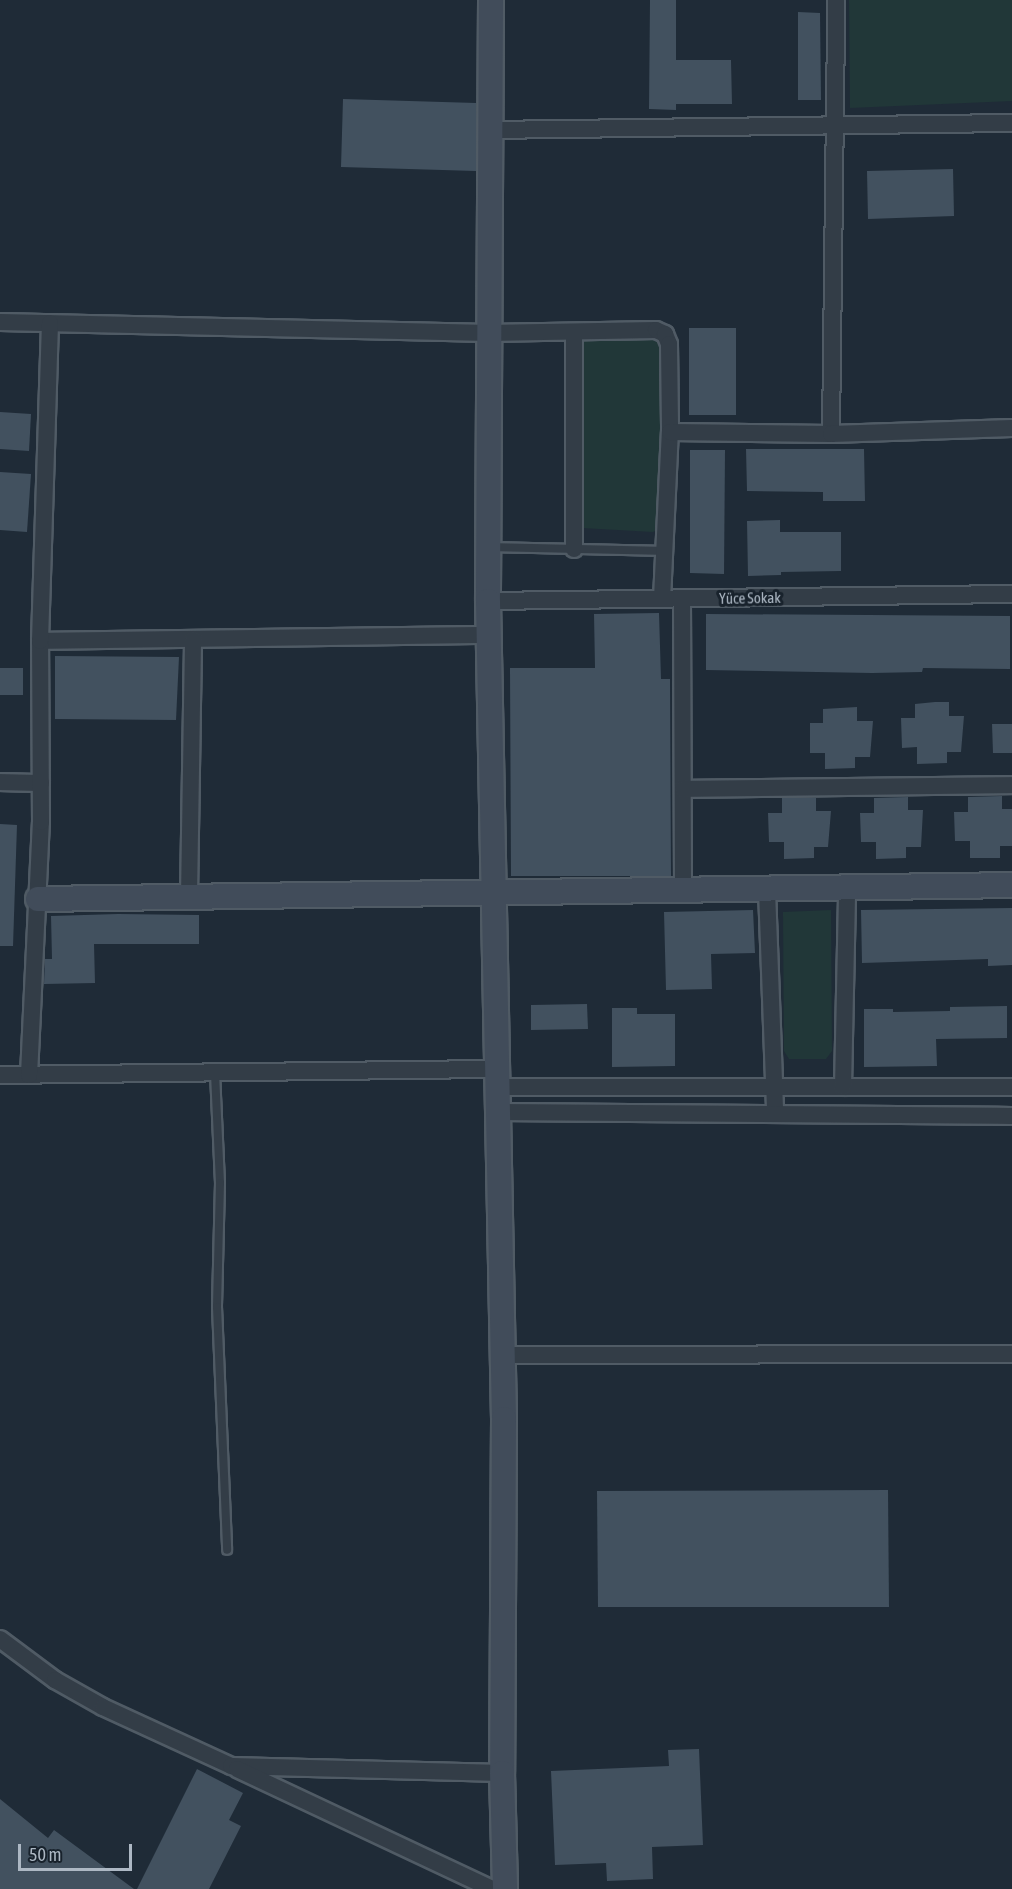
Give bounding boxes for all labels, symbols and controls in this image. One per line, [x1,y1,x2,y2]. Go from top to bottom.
street label: Yüce Sokak [719,588,781,608]
scale bar [21,1832,135,1870]
text: 50 m [29,1844,61,1865]

